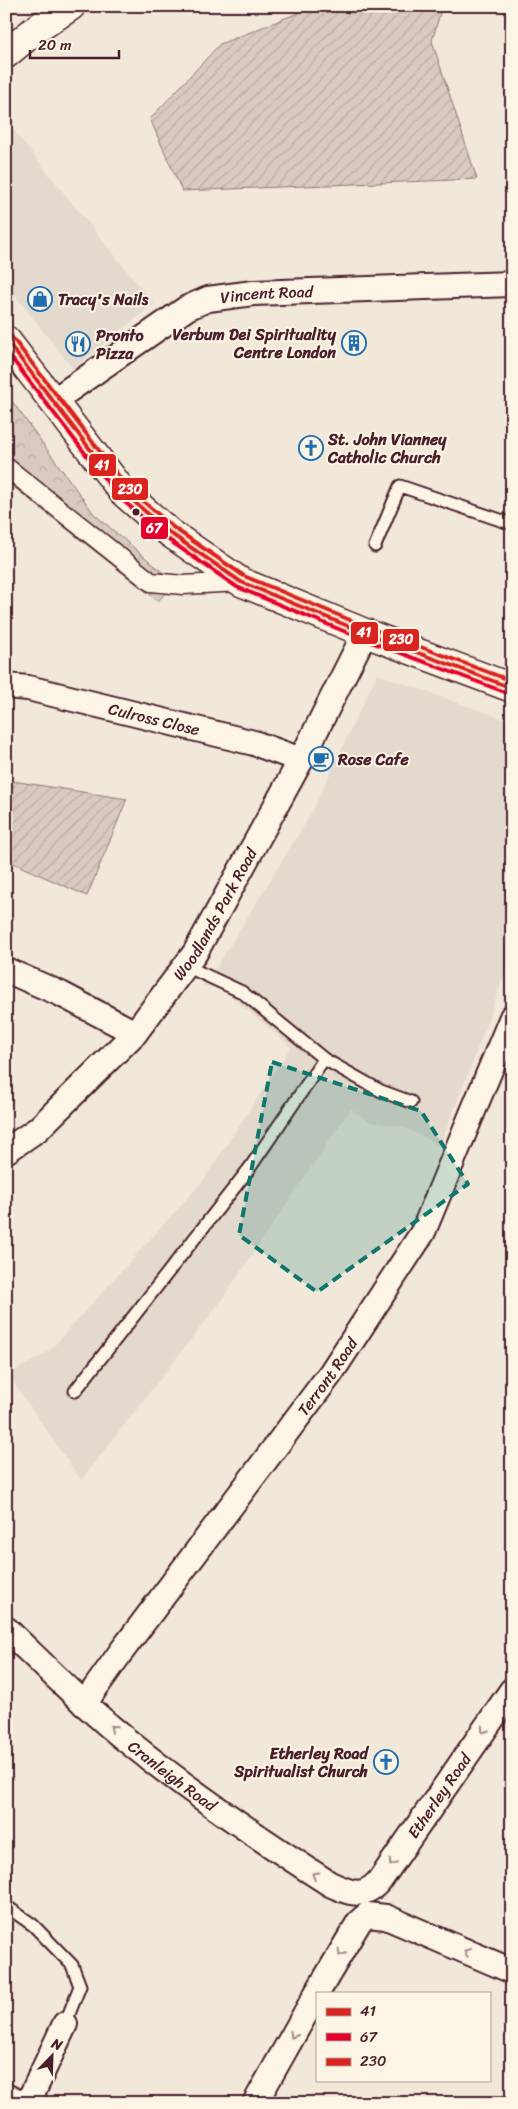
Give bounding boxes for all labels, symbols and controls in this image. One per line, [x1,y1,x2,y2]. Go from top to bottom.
scale bar [30,28,119,60]
text: 20 m [38,32,72,58]
street label: Vincent Road [219,276,315,312]
place label: Tracy's Nails [58,285,149,314]
shop icon: Tracy's Nails [27,286,53,312]
place label: Verbum Dei Spirituality Centre London [172,320,337,367]
place label: Pronto Pizza [96,321,144,368]
building icon: Verbum Dei Spirituality Centre London [341,330,367,356]
restaurant icon: Pronto Pizza [65,331,91,357]
place label: St. John Vianney Catholic Church [327,425,447,472]
church icon: St. John Vianney Catholic Church [298,435,324,461]
line badge: 41 [88,453,117,477]
text: 41 [94,453,109,478]
line badge: 230 [111,477,149,501]
text: 230 [117,477,142,502]
unlabelled marker [131,507,141,517]
line badge: 67 [140,516,169,540]
text: 67 [145,516,163,541]
text: 41 [356,620,371,645]
line badge: 41 [350,621,379,645]
text: 230 [388,627,413,652]
line badge: 230 [382,628,420,652]
street label: Culross Close [106,694,203,744]
place label: Rose Cafe [337,745,410,774]
cafe icon: Rose Cafe [308,746,334,772]
street label: Woodlands Park Road [165,841,266,987]
street label: Terront Road [289,1330,366,1422]
one-way arrow [481,1724,490,1734]
one-way arrow [110,1726,119,1734]
street label: Cranleigh Road [122,1732,224,1820]
place label: Etherley Road Spiritualist Church [233,1739,370,1786]
street label: Etherley Road [399,1746,480,1844]
church icon: Etherley Road Spiritualist Church [373,1749,399,1775]
one-way arrow [388,1858,398,1867]
one-way arrow [312,1872,321,1881]
one-way arrow [337,1947,347,1956]
one-way arrow [463,1947,472,1958]
legend [316,1992,490,2082]
text: 41 [360,1998,376,2024]
text: 67 [360,2024,379,2050]
one-way arrow [289,2030,299,2039]
text: N [47,2031,67,2058]
north arrow [28,2032,78,2082]
text: 230 [360,2048,386,2074]

